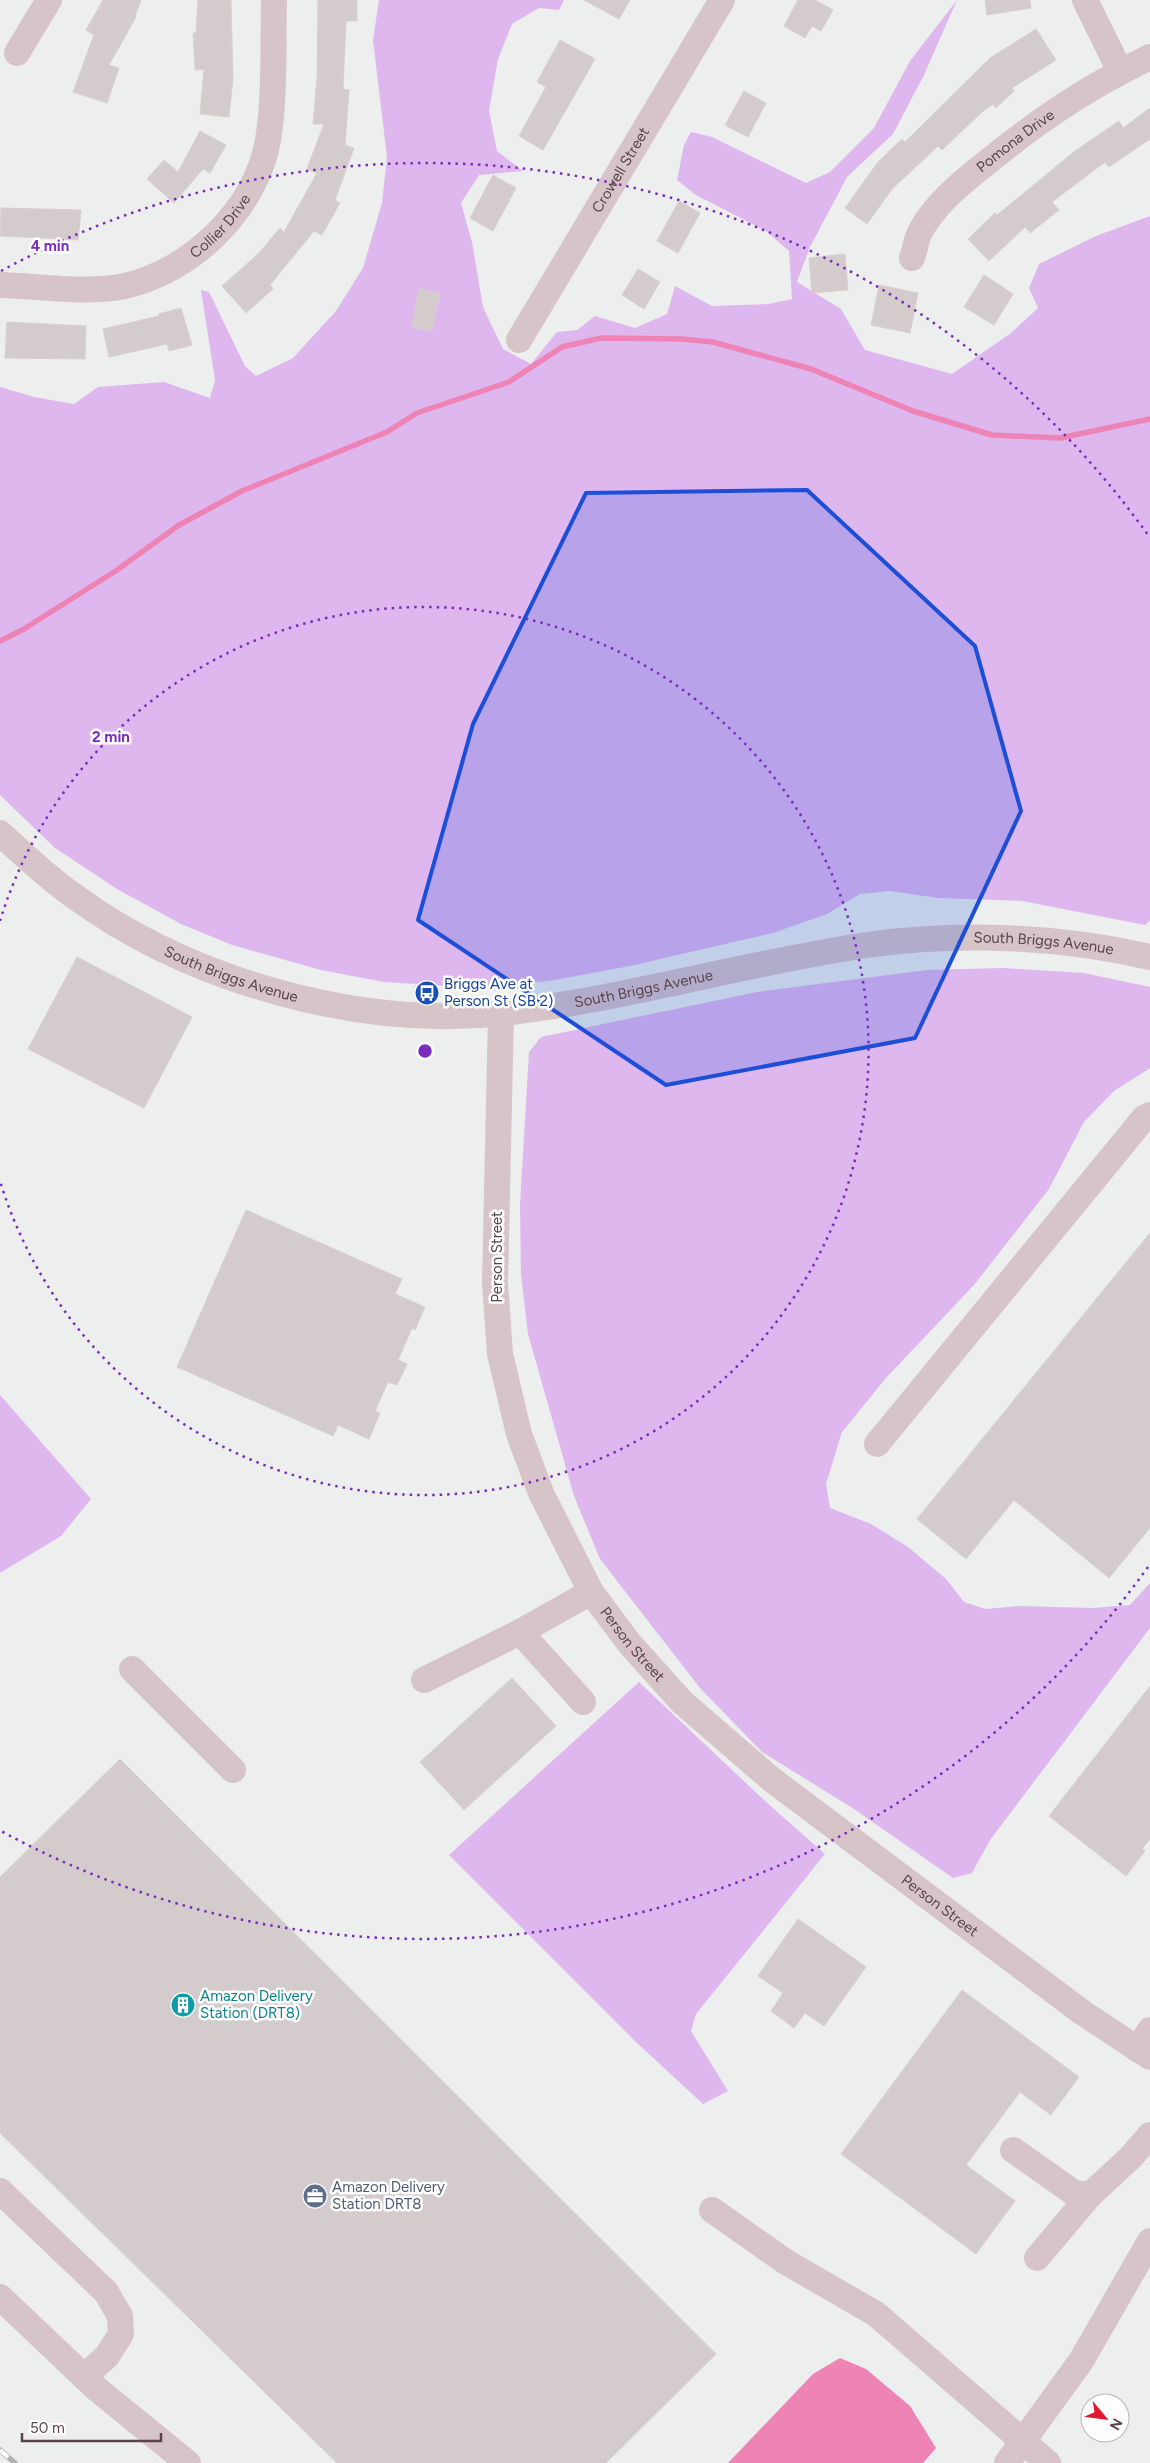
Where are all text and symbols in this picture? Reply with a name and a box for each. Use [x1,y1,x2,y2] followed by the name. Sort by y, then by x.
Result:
[973,106,1058,176] street label: Pomona Drive
[588,124,653,216] street label: Crowell Street
[186,191,254,262] street label: Collier Drive
[31,237,69,255] text: 4 min
[92,728,130,746] text: 2 min
[973,929,1115,959] street label: South Briggs Avenue
[161,942,300,1006] street label: South Briggs Avenue
[573,966,715,1011] street label: South Briggs Avenue
[444,975,553,1010] place label: Briggs Ave at Person St (SB 2)
[414,980,440,1006] bus stop icon: Briggs Ave at Person St (SB 2)
[416,1042,434,1060] centre of rings
[488,1211,506,1303] street label: Person Street
[596,1603,669,1686] street label: Person Street
[898,1871,982,1941] street label: Person Street
[200,1987,313,2022] place label: Amazon Delivery Station (DRT8)
[170,1992,196,2018] building icon: Amazon Delivery Station (DRT8)
[332,2178,445,2213] place label: Amazon Delivery Station DRT8
[302,2183,328,2209] office icon: Amazon Delivery Station DRT8
[1080,2393,1130,2443] north arrow
[22,2410,161,2442] scale bar
[1106,2415,1126,2433] text: N
[30,2419,65,2437] text: 50 m

